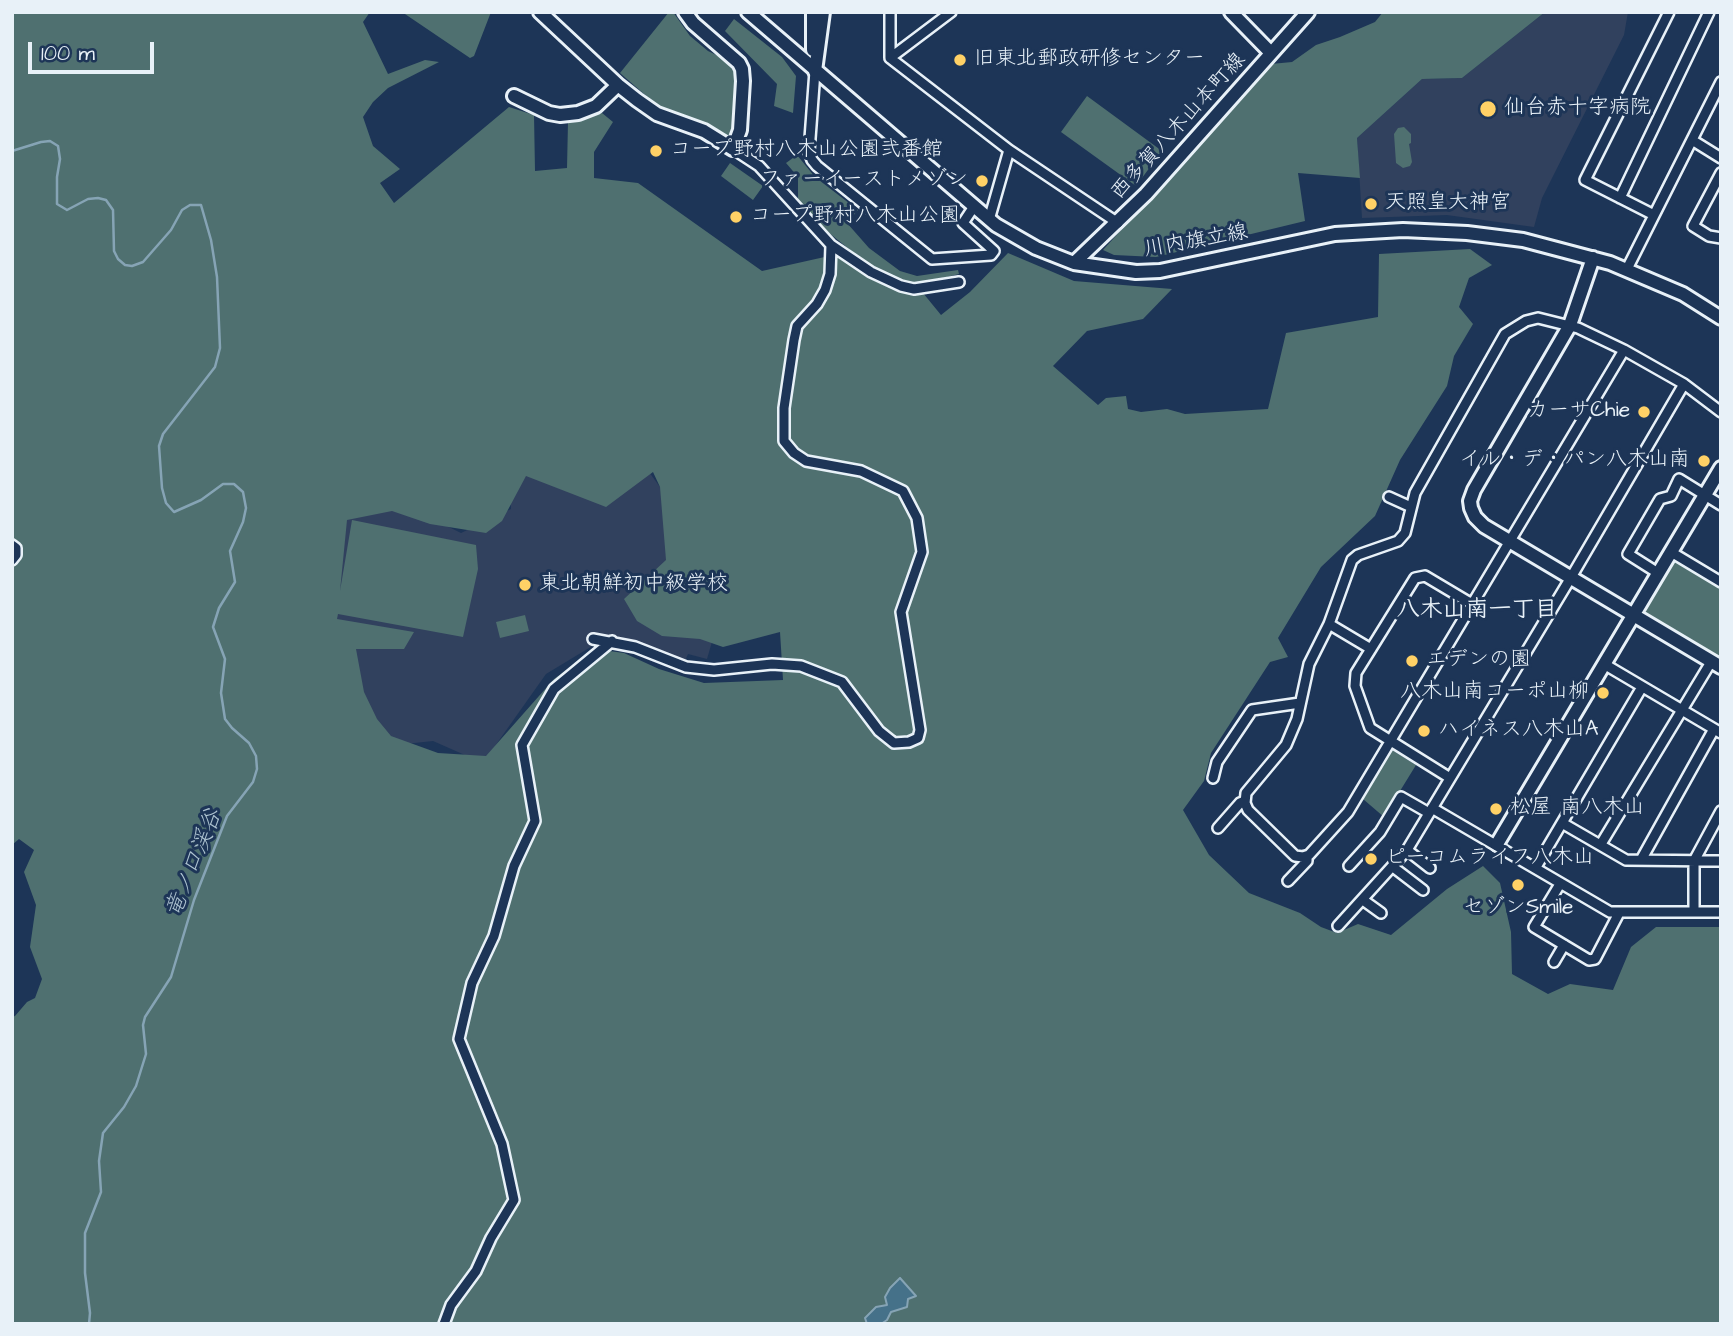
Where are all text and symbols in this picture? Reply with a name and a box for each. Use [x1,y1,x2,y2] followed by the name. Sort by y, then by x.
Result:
[32,28,158,72] scale bar
[41,39,95,68] text: 100 m
[974,47,1205,73] place label: 旧東北郵政研修センター
[1106,48,1252,206] street label: 西多賀八木山本町線
[952,52,968,68] marker: 旧東北郵政研修センター
[1504,96,1651,122] place label: 仙台赤十字病院
[1478,99,1498,119] marker: 仙台赤十字病院
[670,138,943,164] place label: コープ野村八木山公園弐番館
[648,143,664,159] marker: コープ野村八木山公園弐番館
[760,168,968,194] place label: ファーイーストメゾン
[974,173,990,189] marker: ファーイーストメゾン
[1385,191,1511,217] place label: 天照皇大神宮
[1363,196,1379,212] marker: 天照皇大神宮
[750,204,960,230] place label: コープ野村八木山公園
[728,209,744,225] marker: コープ野村八木山公園
[1142,220,1250,264] street label: 川内旗立線
[1527,399,1630,425] place label: カーサChie
[1636,404,1652,420] marker: カーサChie
[1459,448,1690,474] place label: イル・デ・パン八木山南
[1696,453,1712,469] marker: イル・デ・パン八木山南
[539,572,728,598] place label: 東北朝鮮初中級学校
[517,577,533,593] marker: 東北朝鮮初中級学校
[1397,597,1557,625] district label: 八木山南一丁目
[1426,648,1531,674] place label: エデンの園
[1404,653,1420,669] marker: エデンの園
[1400,680,1589,706] place label: 八木山南コーポ山柳
[1595,685,1611,701] marker: 八木山南コーポ山柳
[1438,718,1598,744] place label: ハイネス八木山A
[1416,723,1432,739] marker: ハイネス八木山A
[1510,796,1644,822] place label: 松屋 南八木山
[1488,801,1504,817] marker: 松屋 南八木山
[161,806,229,922] water label: 竜ノ口渓谷
[1385,846,1594,872] place label: ピーコムライフ八木山
[1363,851,1379,867] marker: ピーコムライフ八木山
[1510,877,1526,893] marker: セゾンSmile
[1463,896,1573,922] place label: セゾンSmile

